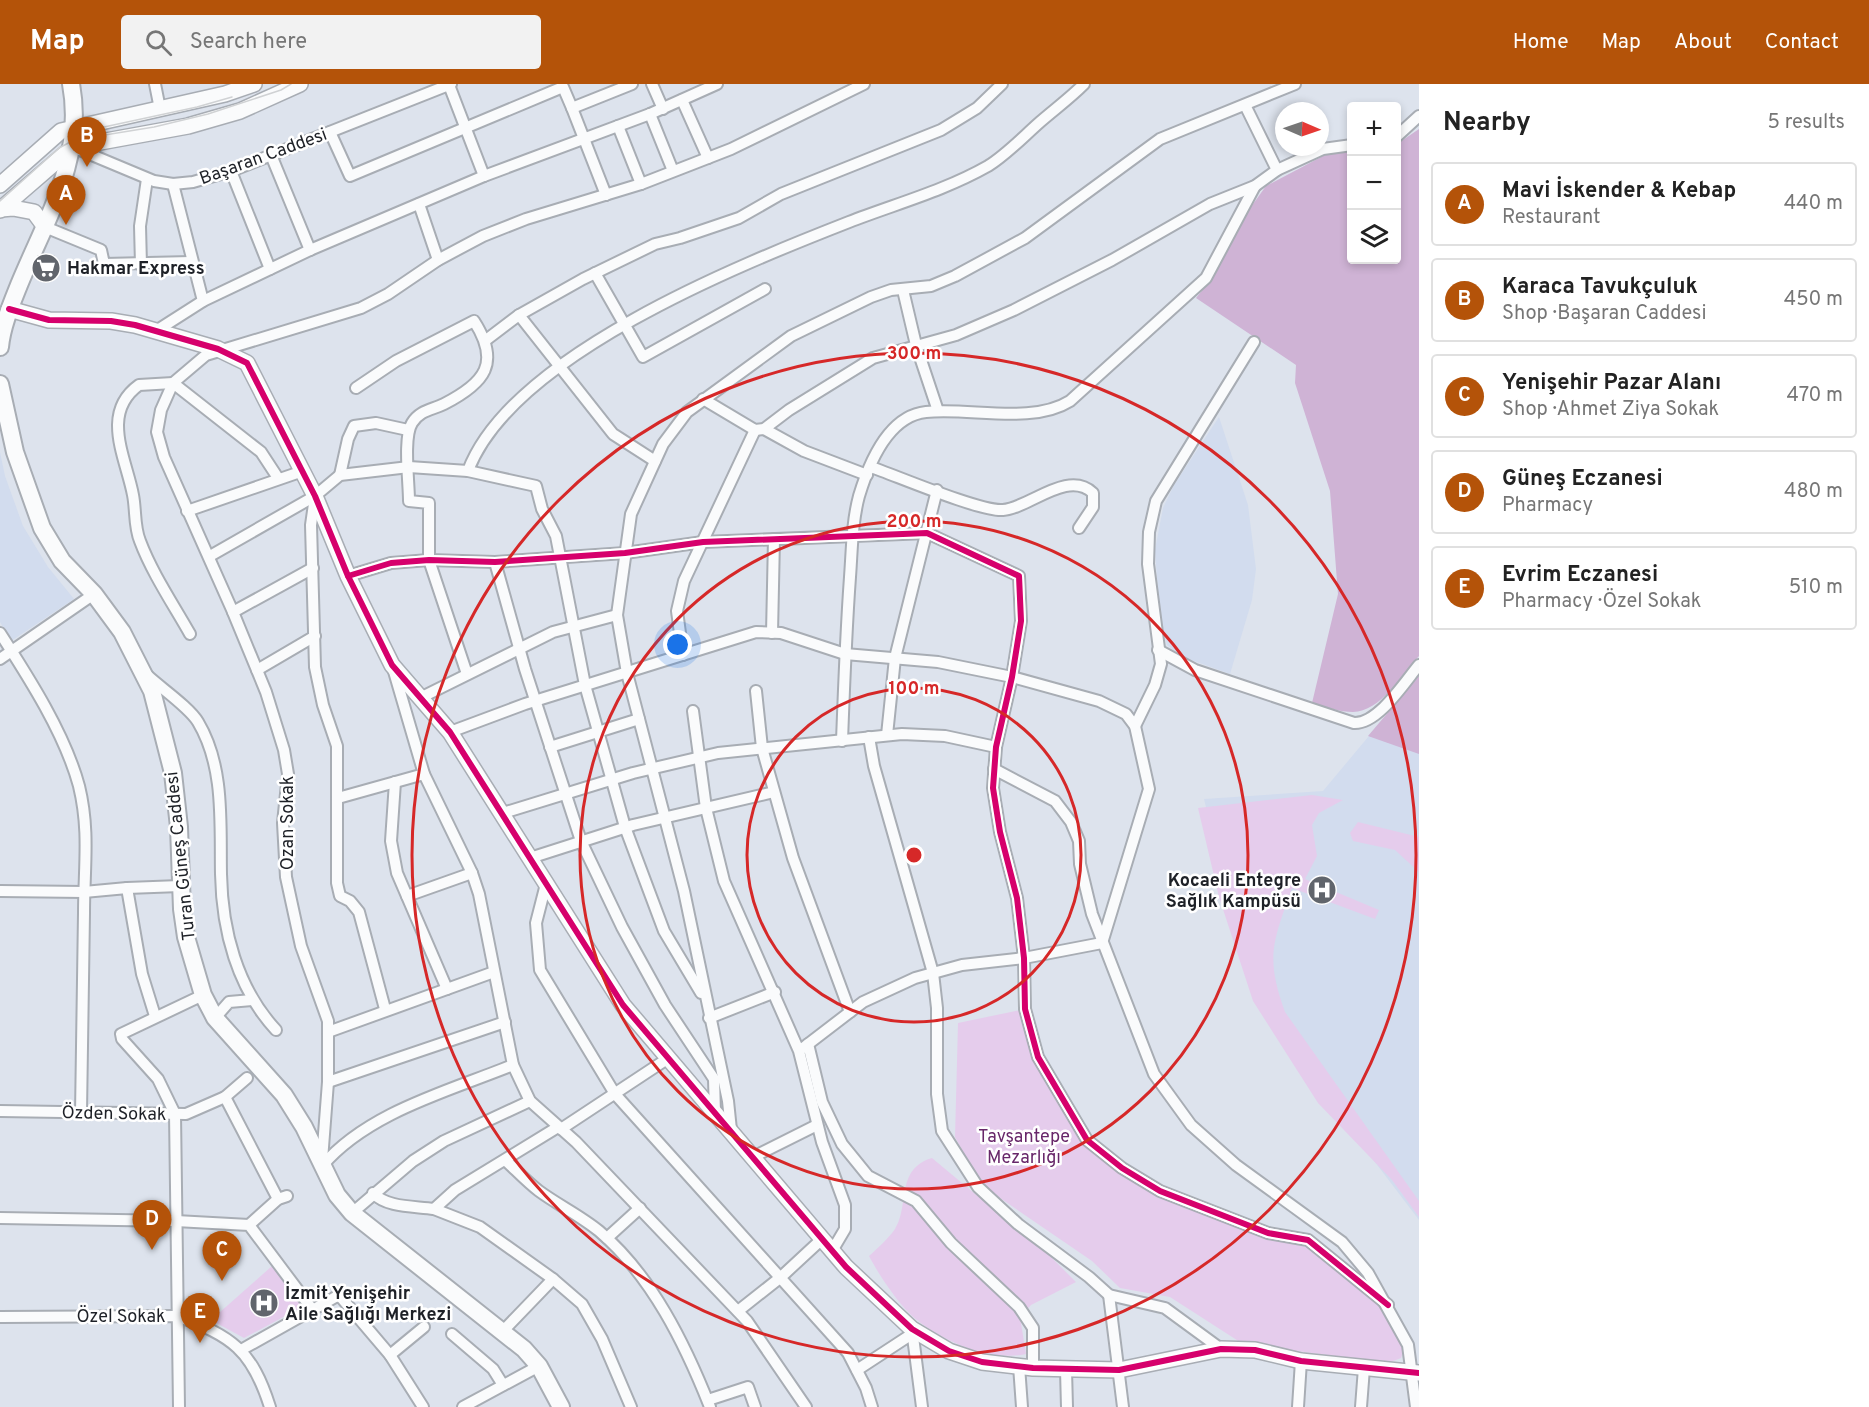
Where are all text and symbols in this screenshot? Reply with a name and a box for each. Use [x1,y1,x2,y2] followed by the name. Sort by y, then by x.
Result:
[121,15,541,69] search box
[30,24,85,60] text: Map
[142,26,175,59] icon: search
[190,29,307,56] text: Search here
[1513,29,1569,56] text: Home
[1602,29,1641,56] text: Map
[1674,29,1732,56] text: About
[1765,29,1839,56] text: Contact
[1275,102,1329,156] north arrow
[1347,102,1401,264] map controls
[1347,102,1401,156] button: +
[1443,107,1531,140] text: Nearby
[1768,110,1845,136] text: 5 results
[68,118,106,167] pin: B
[197,124,331,191] street label: Başaran Caddesi
[1347,156,1401,210] button: −
[46,176,86,225] pin: A
[1502,178,1736,205] text: Mavi İskender & Kebap
[1457,191,1472,217] text: A
[1784,191,1843,217] text: 440 m
[1502,205,1601,231] text: Restaurant
[1347,210,1401,264] button: layers
[30,252,62,284] supermarket icon: Hakmar Express
[67,258,205,281] place label: Hakmar Express
[1502,274,1698,301] text: Karaca Tavukçuluk
[1458,287,1471,313] text: B
[1784,287,1843,313] text: 450 m
[1502,301,1706,327] text: Shop · Başaran Caddesi
[887,343,941,366] text: 300 m
[1502,370,1721,397] text: Yenişehir Pazar Alanı
[1458,383,1471,409] text: C
[1786,383,1843,409] text: 470 m
[1502,397,1719,423] text: Shop · Ahmet Ziya Sokak
[1502,466,1663,493] text: Güneş Eczanesi
[1457,479,1472,505] text: D
[1784,479,1843,505] text: 480 m
[1502,493,1593,519] text: Pharmacy
[886,511,942,534] text: 200 m
[1502,562,1658,589] text: Evrim Eczanesi
[1458,575,1471,601] text: E
[1789,575,1843,601] text: 510 m
[1502,589,1701,615] text: Pharmacy · Özel Sokak
[663,630,692,659] your location
[888,678,940,701] text: 100 m
[161,770,202,942] street label: Turan Güneş Caddesi
[277,776,300,870] street label: Ozan Sokak
[904,845,924,865] centre of rings
[1166,870,1301,914] place label: Kocaeli Entegre Sağlık Kampüsü
[1306,874,1338,906] hospital icon: Kocaeli Entegre Sağlık Kampüsü
[61,1100,167,1127] street label: Özden Sokak
[978,1126,1070,1170] park label: Tavşantepe Mezarlığı
[132,1200,172,1250] pin: D
[202,1232,242,1281] pin: C
[285,1281,451,1327] place label: İzmit Yenişehir Aile Sağlığı Merkezi
[248,1287,280,1319] hospital icon: İzmit Yenişehir Aile Sağlığı Merkezi
[180,1294,220,1343] pin: E
[77,1304,166,1329] street label: Özel Sokak

